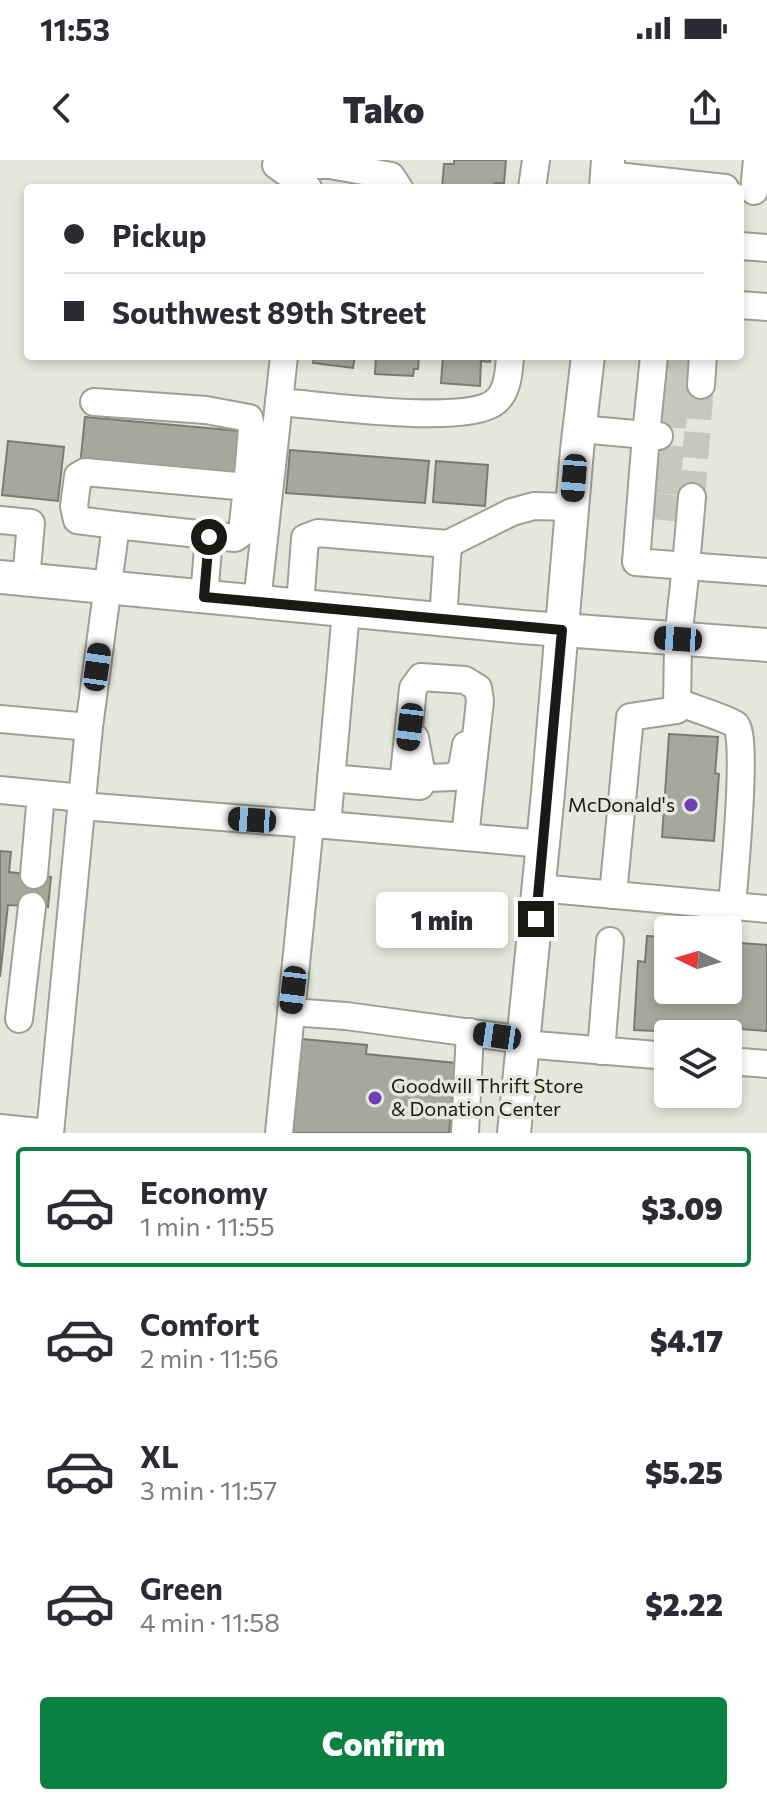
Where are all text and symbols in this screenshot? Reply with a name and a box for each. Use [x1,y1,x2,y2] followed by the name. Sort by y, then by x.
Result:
[40,10,110,47] text: 11:53
[40,86,84,130] icon: back
[343,86,424,130] text: Tako
[683,86,727,130] icon: share
[112,216,206,253] text: Pickup
[112,293,426,330] text: Southwest 89th Street
[560,453,588,503] car
[191,519,227,555] route start
[653,625,703,653] car
[82,642,112,692] car
[395,702,425,752] car
[568,792,675,816] place label: McDonald's
[682,796,700,814] marker: McDonald's
[227,806,277,834] car
[376,891,508,947] callout: 1 min
[518,901,554,937] route end
[411,904,473,935] text: 1 min
[654,916,742,1004] north arrow
[654,916,742,1108] map controls
[278,965,308,1015] car
[654,1020,742,1108] button: layers
[472,1021,522,1051] car
[391,1073,583,1120] place label: Goodwill Thrift Store & Donation Center
[366,1089,384,1107] marker: Goodwill Thrift Store & Donation Center
[44,1171,116,1243] icon: car
[140,1173,268,1210] text: Economy
[641,1189,723,1226] text: $3.09
[140,1210,275,1241] text: 1 min · 11:55
[44,1303,116,1375] icon: car
[140,1305,259,1342] text: Comfort
[650,1321,723,1358] text: $4.17
[140,1342,279,1373] text: 2 min · 11:56
[44,1435,116,1507] icon: car
[140,1437,179,1474] text: XL
[645,1453,723,1490] text: $5.25
[140,1474,277,1505] text: 3 min · 11:57
[44,1567,116,1639] icon: car
[140,1569,223,1606] text: Green
[645,1585,723,1622] text: $2.22
[140,1606,280,1637] text: 4 min · 11:58
[40,1697,727,1789] button: Confirm

